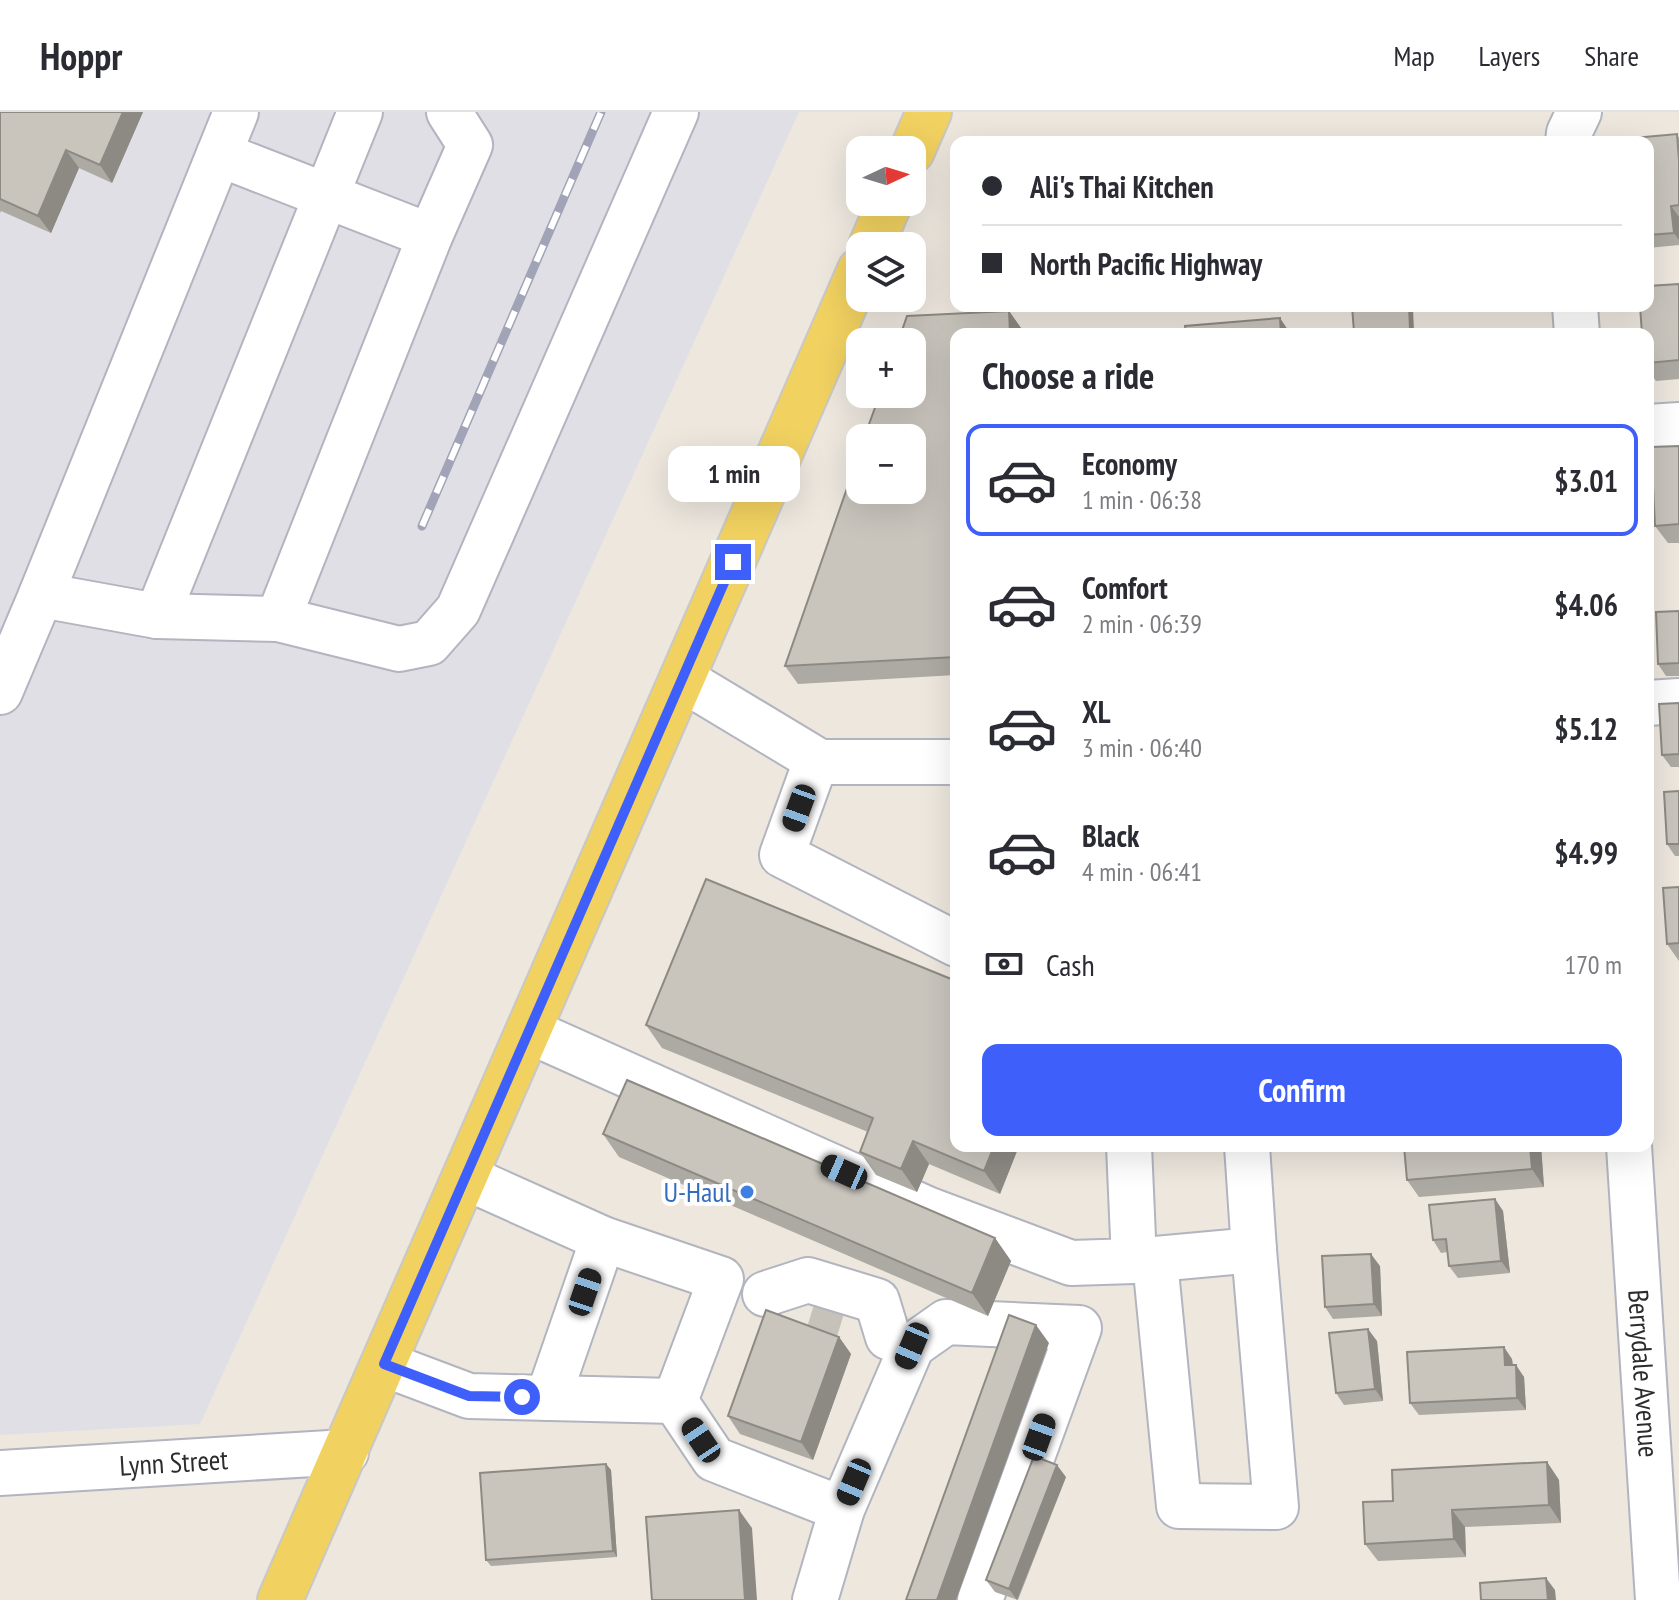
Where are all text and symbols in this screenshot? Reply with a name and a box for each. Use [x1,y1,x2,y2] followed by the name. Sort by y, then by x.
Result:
[40,31,122,80] text: Hoppr
[1393,37,1435,74] text: Map
[1479,37,1540,74] text: Layers
[1584,37,1639,74] text: Share
[846,136,926,216] north arrow
[846,136,926,504] map controls
[1030,167,1214,206] text: Ali's Thai Kitchen
[846,232,926,312] button: layers
[1030,244,1262,283] text: North Pacific Highway
[846,328,926,408] button: +
[982,352,1154,399] text: Choose a ride
[846,424,926,504] button: −
[986,444,1058,516] icon: car
[1082,444,1177,483] text: Economy
[667,446,799,502] callout: 1 min
[708,457,760,490] text: 1 min
[1554,461,1618,500] text: $3.01
[1082,483,1202,516] text: 1 min · 06:38
[715,544,751,580] route end
[986,568,1058,640] icon: car
[1082,568,1168,607] text: Comfort
[1554,585,1618,624] text: $4.06
[1082,607,1202,640] text: 2 min · 06:39
[986,692,1058,764] icon: car
[1082,692,1111,731] text: XL
[1554,709,1618,748] text: $5.12
[1082,731,1202,764] text: 3 min · 06:40
[780,781,818,835] car
[986,816,1058,888] icon: car
[1082,816,1139,855] text: Black
[1554,833,1618,872] text: $4.99
[1082,855,1202,888] text: 4 min · 06:41
[982,942,1026,986] icon: cash
[1046,945,1095,984] text: Cash
[1564,948,1622,981] text: 170 m
[982,1044,1622,1136] button: Confirm
[817,1151,871,1193] car
[663,1173,731,1210] place label: U-Haul
[738,1183,756,1201] marker: U-Haul
[566,1265,604,1319] car
[1620,1288,1668,1459] street label: Berrydale Avenue
[892,1319,932,1373] car
[504,1379,540,1415] route start
[1020,1410,1058,1464] car
[678,1413,724,1467] car
[118,1440,229,1484] street label: Lynn Street
[834,1455,874,1509] car

